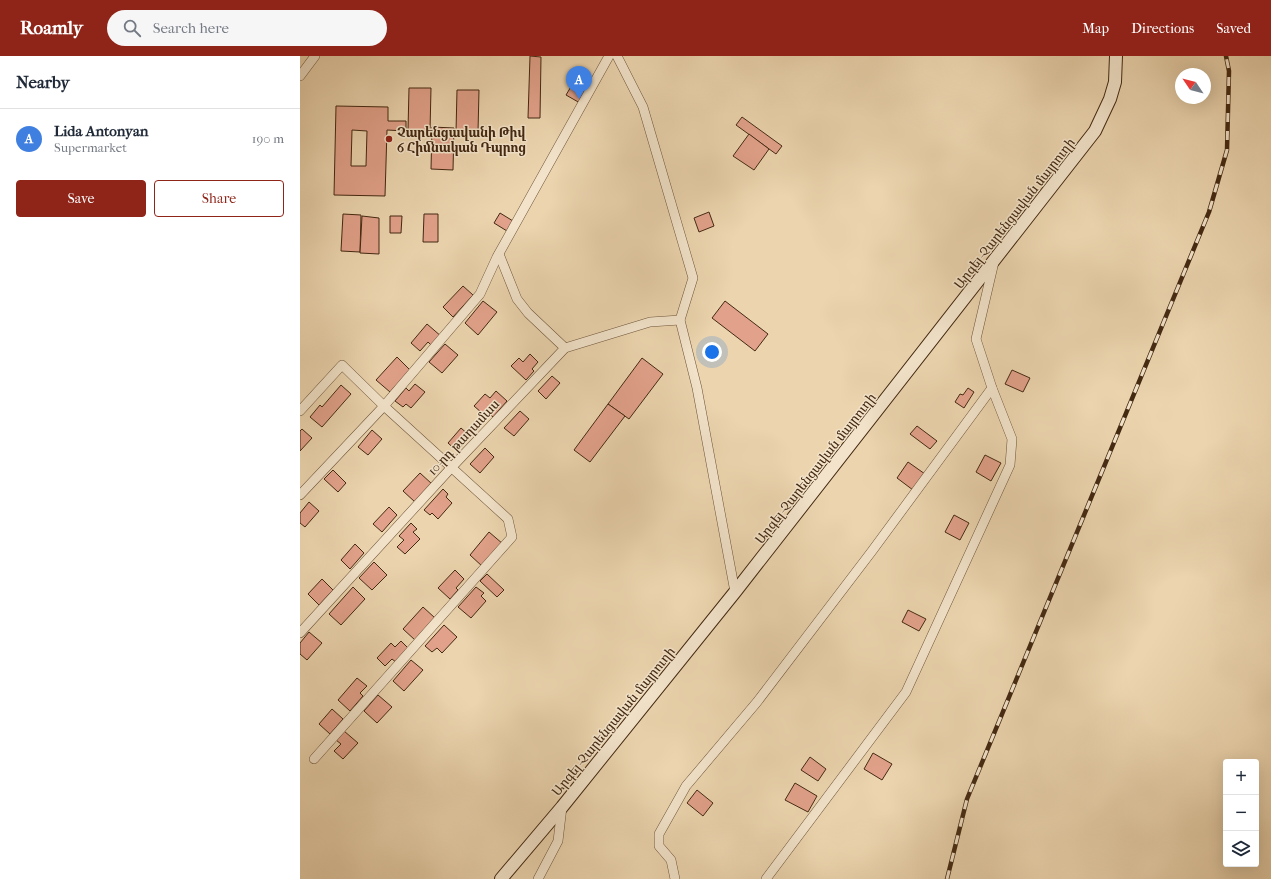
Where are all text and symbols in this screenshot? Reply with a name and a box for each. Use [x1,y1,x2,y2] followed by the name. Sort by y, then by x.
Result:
[107,10,387,46] search box
[20,17,83,39] text: Roamly
[121,17,143,39] icon: search
[153,19,229,37] text: Search here
[1082,20,1109,37] text: Map
[1131,20,1194,37] text: Directions
[1216,20,1251,37] text: Saved
[566,66,592,99] pin: A
[1175,68,1211,104] north arrow
[16,72,70,92] text: Nearby
[54,122,149,140] text: Lida Antonyan
[397,125,526,156] place label: Չարենցավանի Թիվ 6 Հիմնական Դպրոց
[25,131,33,146] text: A
[252,131,284,146] text: 190 m
[384,134,394,144] marker: Չարենցավանի Թիվ 6 Հիմնական Դպրոց
[951,135,1079,292] street label: Արգել-Չարենցավան մայրուղի
[54,140,127,155] text: Supermarket
[16,180,146,217] button: Save
[154,180,284,217] button: Share
[702,342,722,362] your location
[752,390,880,547] street label: Արգել-Չարենցավան մայրուղի
[424,396,503,479] street label: 10-րդ թաղամաս
[549,644,679,799] street label: Արգել-Չարենցավան մայրուղի
[1223,759,1259,867] map controls
[1223,759,1259,795] button: +
[1223,795,1259,831] button: −
[1223,831,1259,867] button: layers

